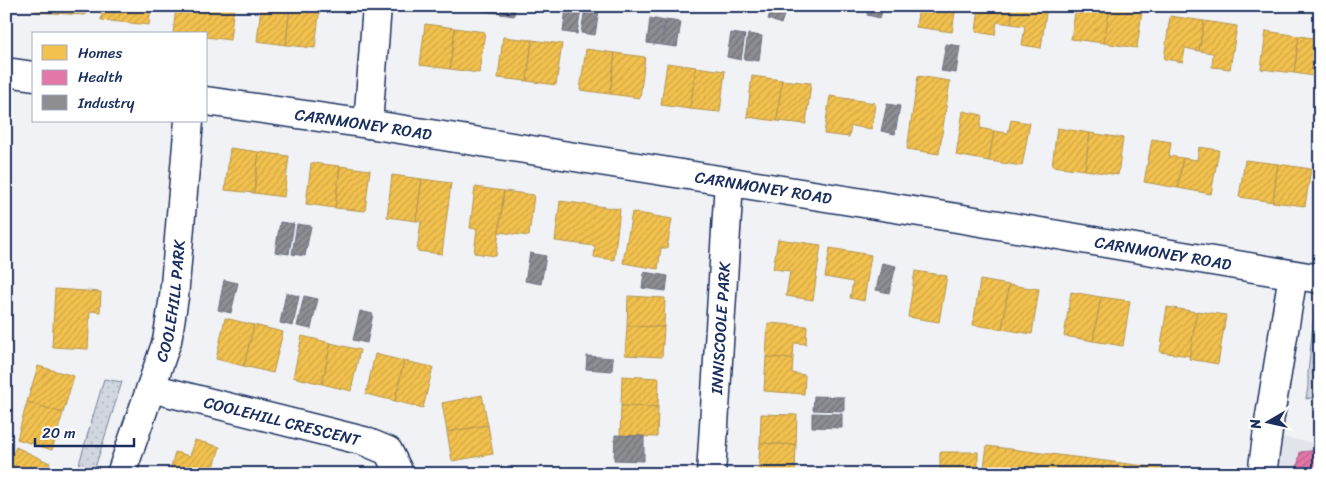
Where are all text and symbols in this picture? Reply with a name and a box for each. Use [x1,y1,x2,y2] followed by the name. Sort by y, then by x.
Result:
[32,32,208,122] legend
[78,40,122,66] text: Homes
[78,64,123,90] text: Health
[77,90,135,116] text: Industry
[293,99,434,149] street label: CARNMONEY ROAD
[693,162,834,212] street label: CARNMONEY ROAD
[1092,227,1234,278] street label: CARNMONEY ROAD
[146,238,193,366] street label: COOLEHILL PARK
[701,260,739,396] street label: INNISCOOLE PARK
[201,387,365,454] street label: COOLEHILL CRESCENT
[1244,398,1294,448] north arrow
[35,415,134,447] scale bar
[1243,417,1269,432] text: N
[42,420,76,446] text: 20 m

